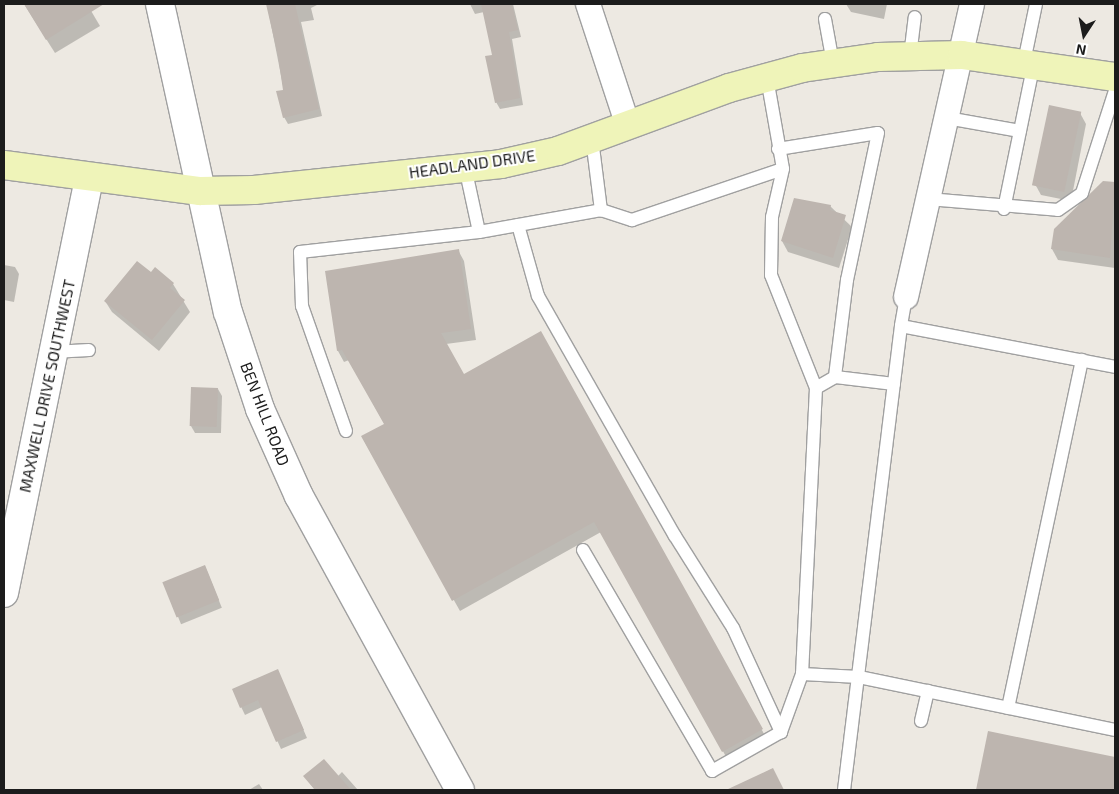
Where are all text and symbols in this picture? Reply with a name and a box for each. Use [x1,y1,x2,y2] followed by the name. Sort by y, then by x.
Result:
[1059,10,1109,60] north arrow
[1074,41,1088,60] text: N
[408,146,536,182] street label: HEADLAND DRIVE
[15,278,79,494] street label: MAXWELL DRIVE SOUTHWEST
[236,359,294,469] street label: BEN HILL ROAD

